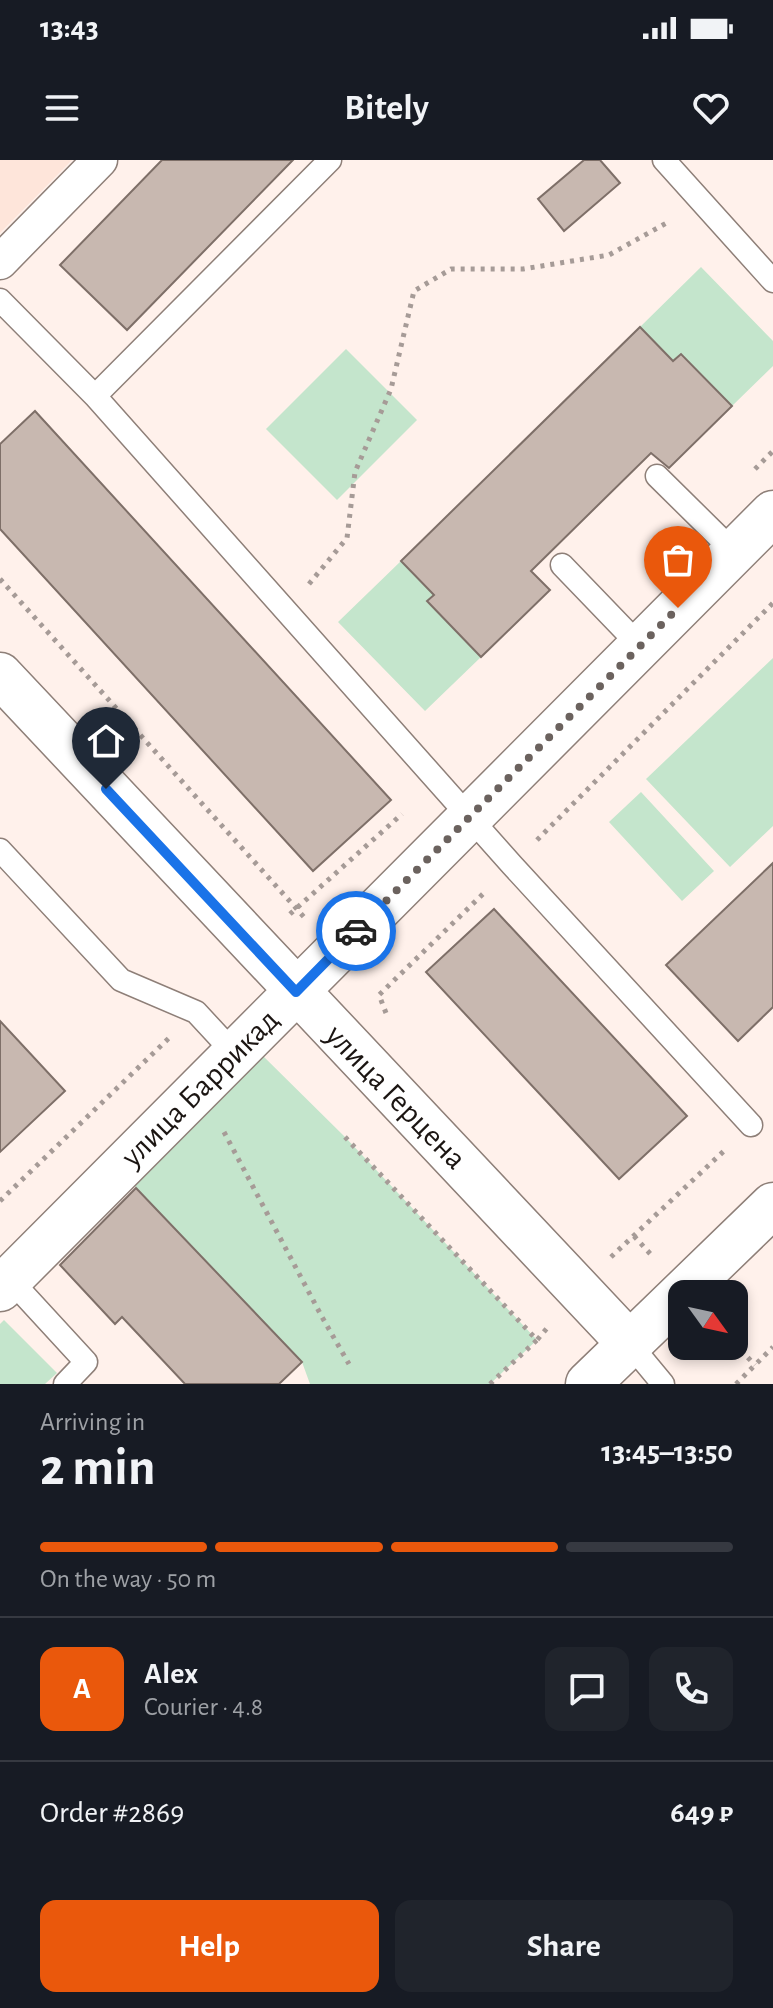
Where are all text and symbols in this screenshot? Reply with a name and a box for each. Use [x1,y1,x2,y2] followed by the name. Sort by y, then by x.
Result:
[40,13,99,43] text: 13:43
[40,86,84,130] icon: menu
[689,86,733,130] icon: heart
[344,90,429,126] text: Bitely
[644,526,712,608] pin
[656,538,700,582] icon: bag
[72,707,140,789] pin
[84,719,128,763] icon: home
[316,891,396,971] courier
[334,909,378,953] icon: car
[114,1003,285,1174] street label: улица Баррикад
[319,1018,472,1175] street label: улица Герцена
[668,1280,748,1360] north arrow
[668,1280,748,1360] map controls
[40,1409,145,1435] text: Arriving in
[601,1437,733,1467] text: 13:45–13:50
[40,1442,155,1494] text: 2 min
[40,1566,216,1592] text: On the way · 50 m
[545,1647,629,1731] button: chat
[649,1647,733,1731] button: phone
[144,1659,198,1689] text: Alex
[73,1674,91,1704] text: A
[144,1694,263,1720] text: Courier · 4.8
[40,1798,184,1828] text: Order #2869
[670,1798,733,1828] text: 649 ₽
[40,1900,379,1992] button: Help
[395,1900,733,1992] button: Share

